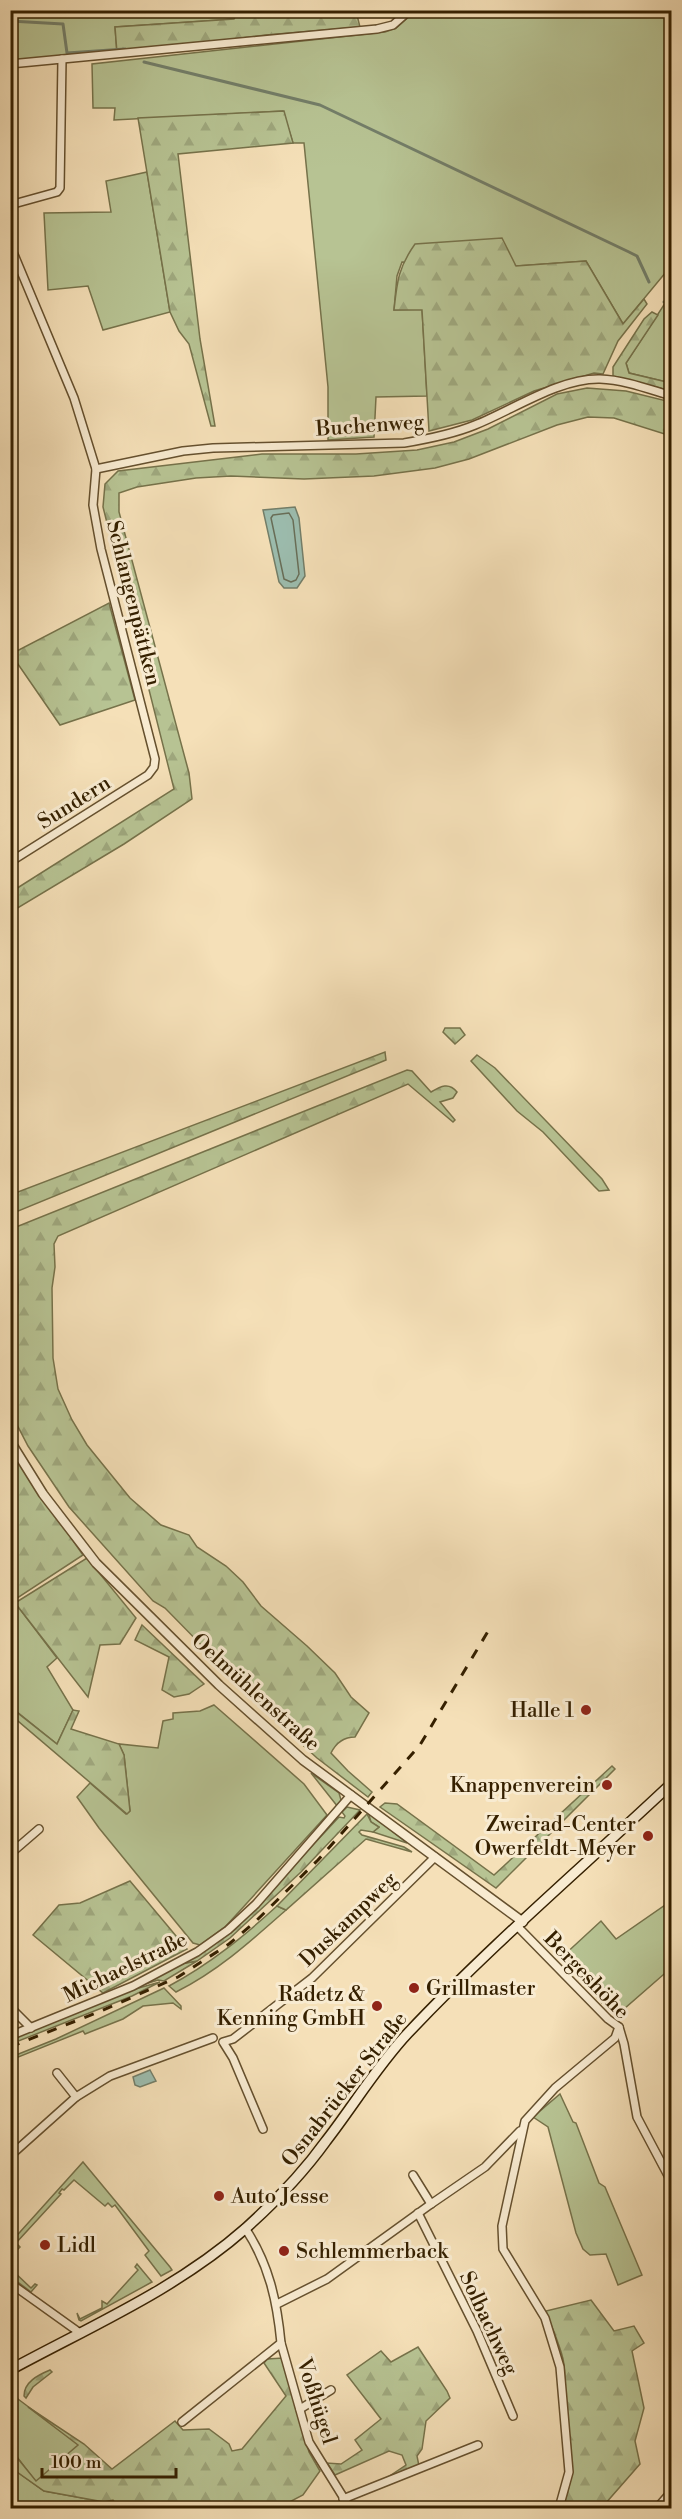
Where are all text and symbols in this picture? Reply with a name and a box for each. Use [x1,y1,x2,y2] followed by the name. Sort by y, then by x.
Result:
[314,409,425,443] street label: Buchenweg
[100,518,166,689] street label: Schlangenpättken
[33,770,116,835] street label: Sundern
[186,1628,325,1757] street label: Oelmühlenstraße
[510,1698,574,1724] place label: Halle 1
[579,1703,593,1717] marker: Halle 1
[450,1773,595,1799] place label: Knappenverein
[600,1778,614,1792] marker: Knappenverein
[475,1812,636,1862] place label: Zweirad-Center Owerfeldt-Meyer
[641,1829,655,1843] marker: Zweirad-Center Owerfeldt-Meyer
[294,1867,403,1973] street label: Duskampweg
[537,1926,635,2025] street label: Bergeshöhe
[59,1927,192,2009] street label: Michaelstraße
[426,1976,536,2002] place label: Grillmaster
[407,1981,421,1995] marker: Grillmaster
[217,1982,365,2032] place label: Radetz & Kenning GmbH
[370,1999,384,2013] marker: Radetz & Kenning GmbH
[276,2007,413,2172] street label: Osnabrücker Straße
[230,2184,329,2210] place label: Auto Jesse
[212,2189,226,2203] marker: Auto Jesse
[57,2233,96,2259] place label: Lidl
[38,2238,52,2252] marker: Lidl
[296,2239,449,2265] place label: Schlemmerback
[277,2244,291,2258] marker: Schlemmerback
[453,2267,523,2379] street label: Solbachweg
[290,2354,342,2447] street label: Voßhügel
[42,2441,176,2479] scale bar
[51,2451,102,2474] text: 100 m

